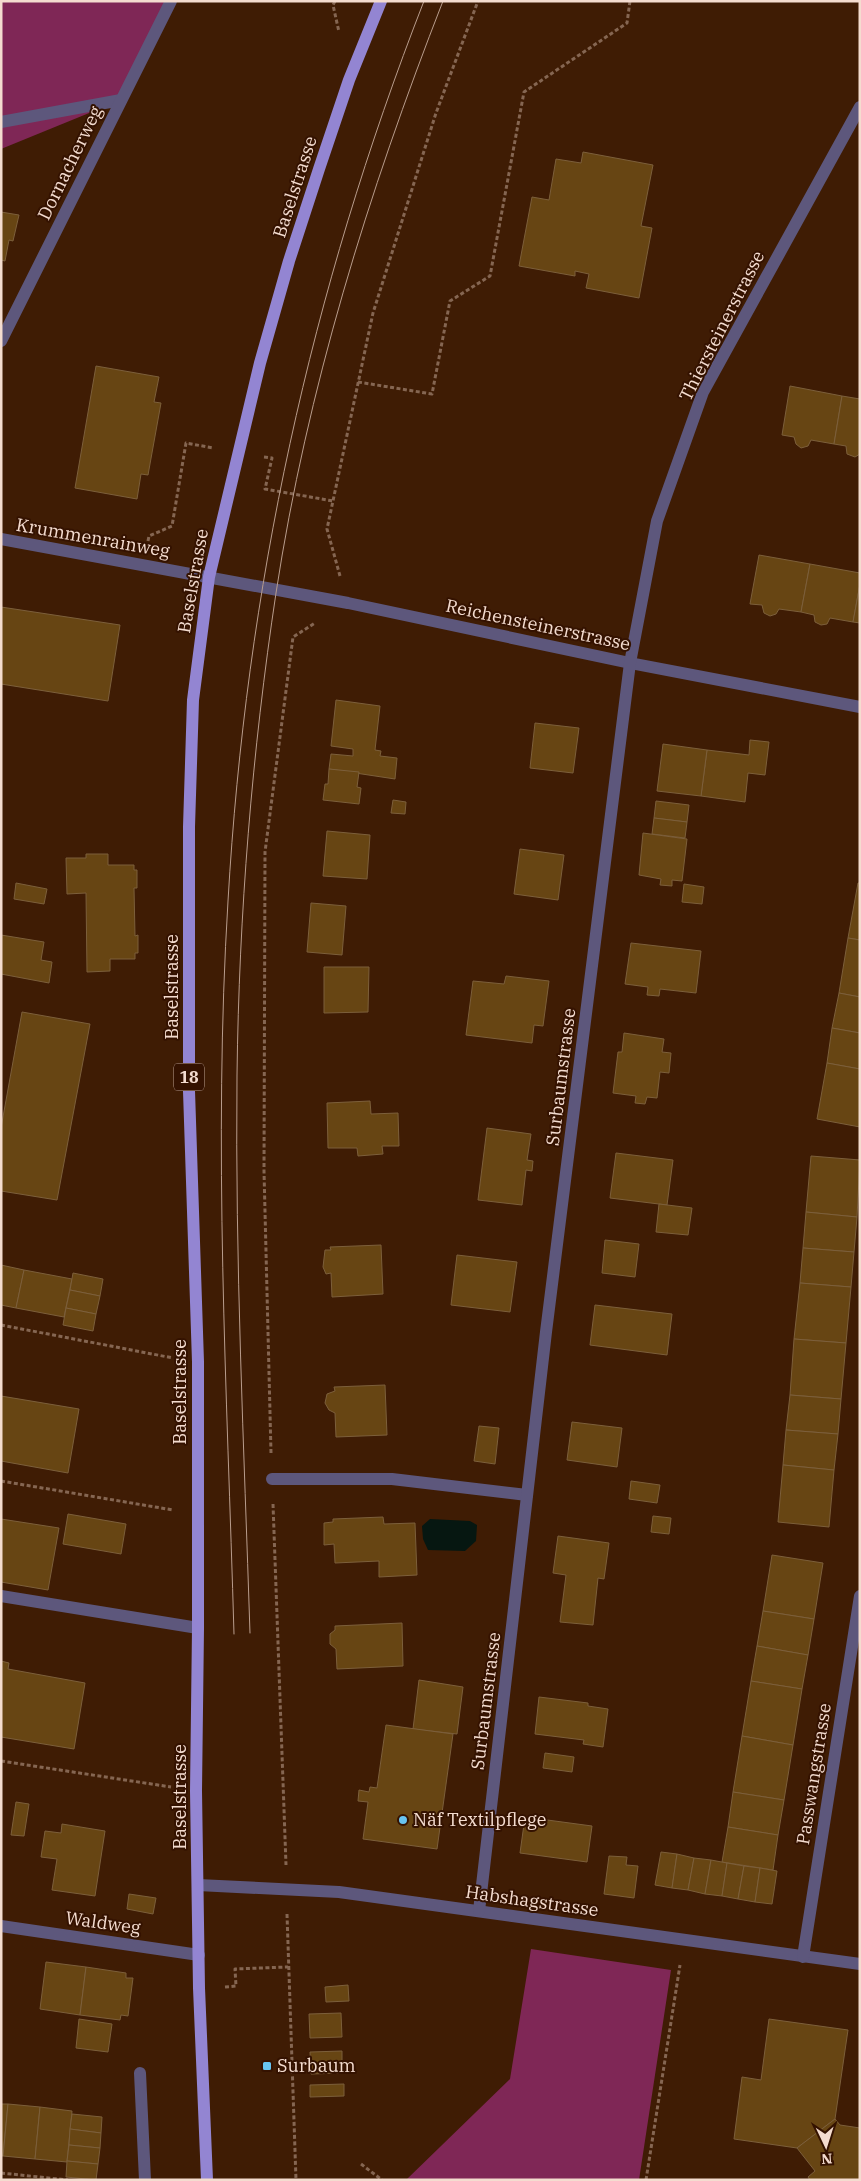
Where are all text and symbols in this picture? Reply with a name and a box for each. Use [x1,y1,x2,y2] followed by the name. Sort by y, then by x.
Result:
[32,102,107,224] street label: Dornacherweg
[267,133,322,241] street label: Baselstrasse
[674,247,769,405] street label: Thiersteinerstrasse
[14,513,172,562] street label: Krummenrainweg
[172,527,213,635] street label: Baselstrasse
[444,594,633,655] street label: Reichensteinerstrasse
[160,934,183,1040] street label: Baselstrasse
[541,1007,580,1147] street label: Surbaumstrasse
[174,1064,204,1090] road number: 18
[168,1339,191,1445] street label: Baselstrasse
[466,1631,505,1771] street label: Surbaumstrasse
[791,1701,836,1846] street label: Passwangstrasse
[168,1744,191,1850] street label: Baselstrasse
[413,1808,546,1831] place label: Näf Textilpflege
[397,1814,409,1826] marker: Näf Textilpflege
[464,1880,600,1921] street label: Habshagstrasse
[64,1906,142,1939] street label: Waldweg
[277,2054,356,2077] place label: Surbaum
[261,2060,273,2072] marker: Surbaum
[801,2121,851,2171] north arrow
[821,2150,833,2168] text: N

